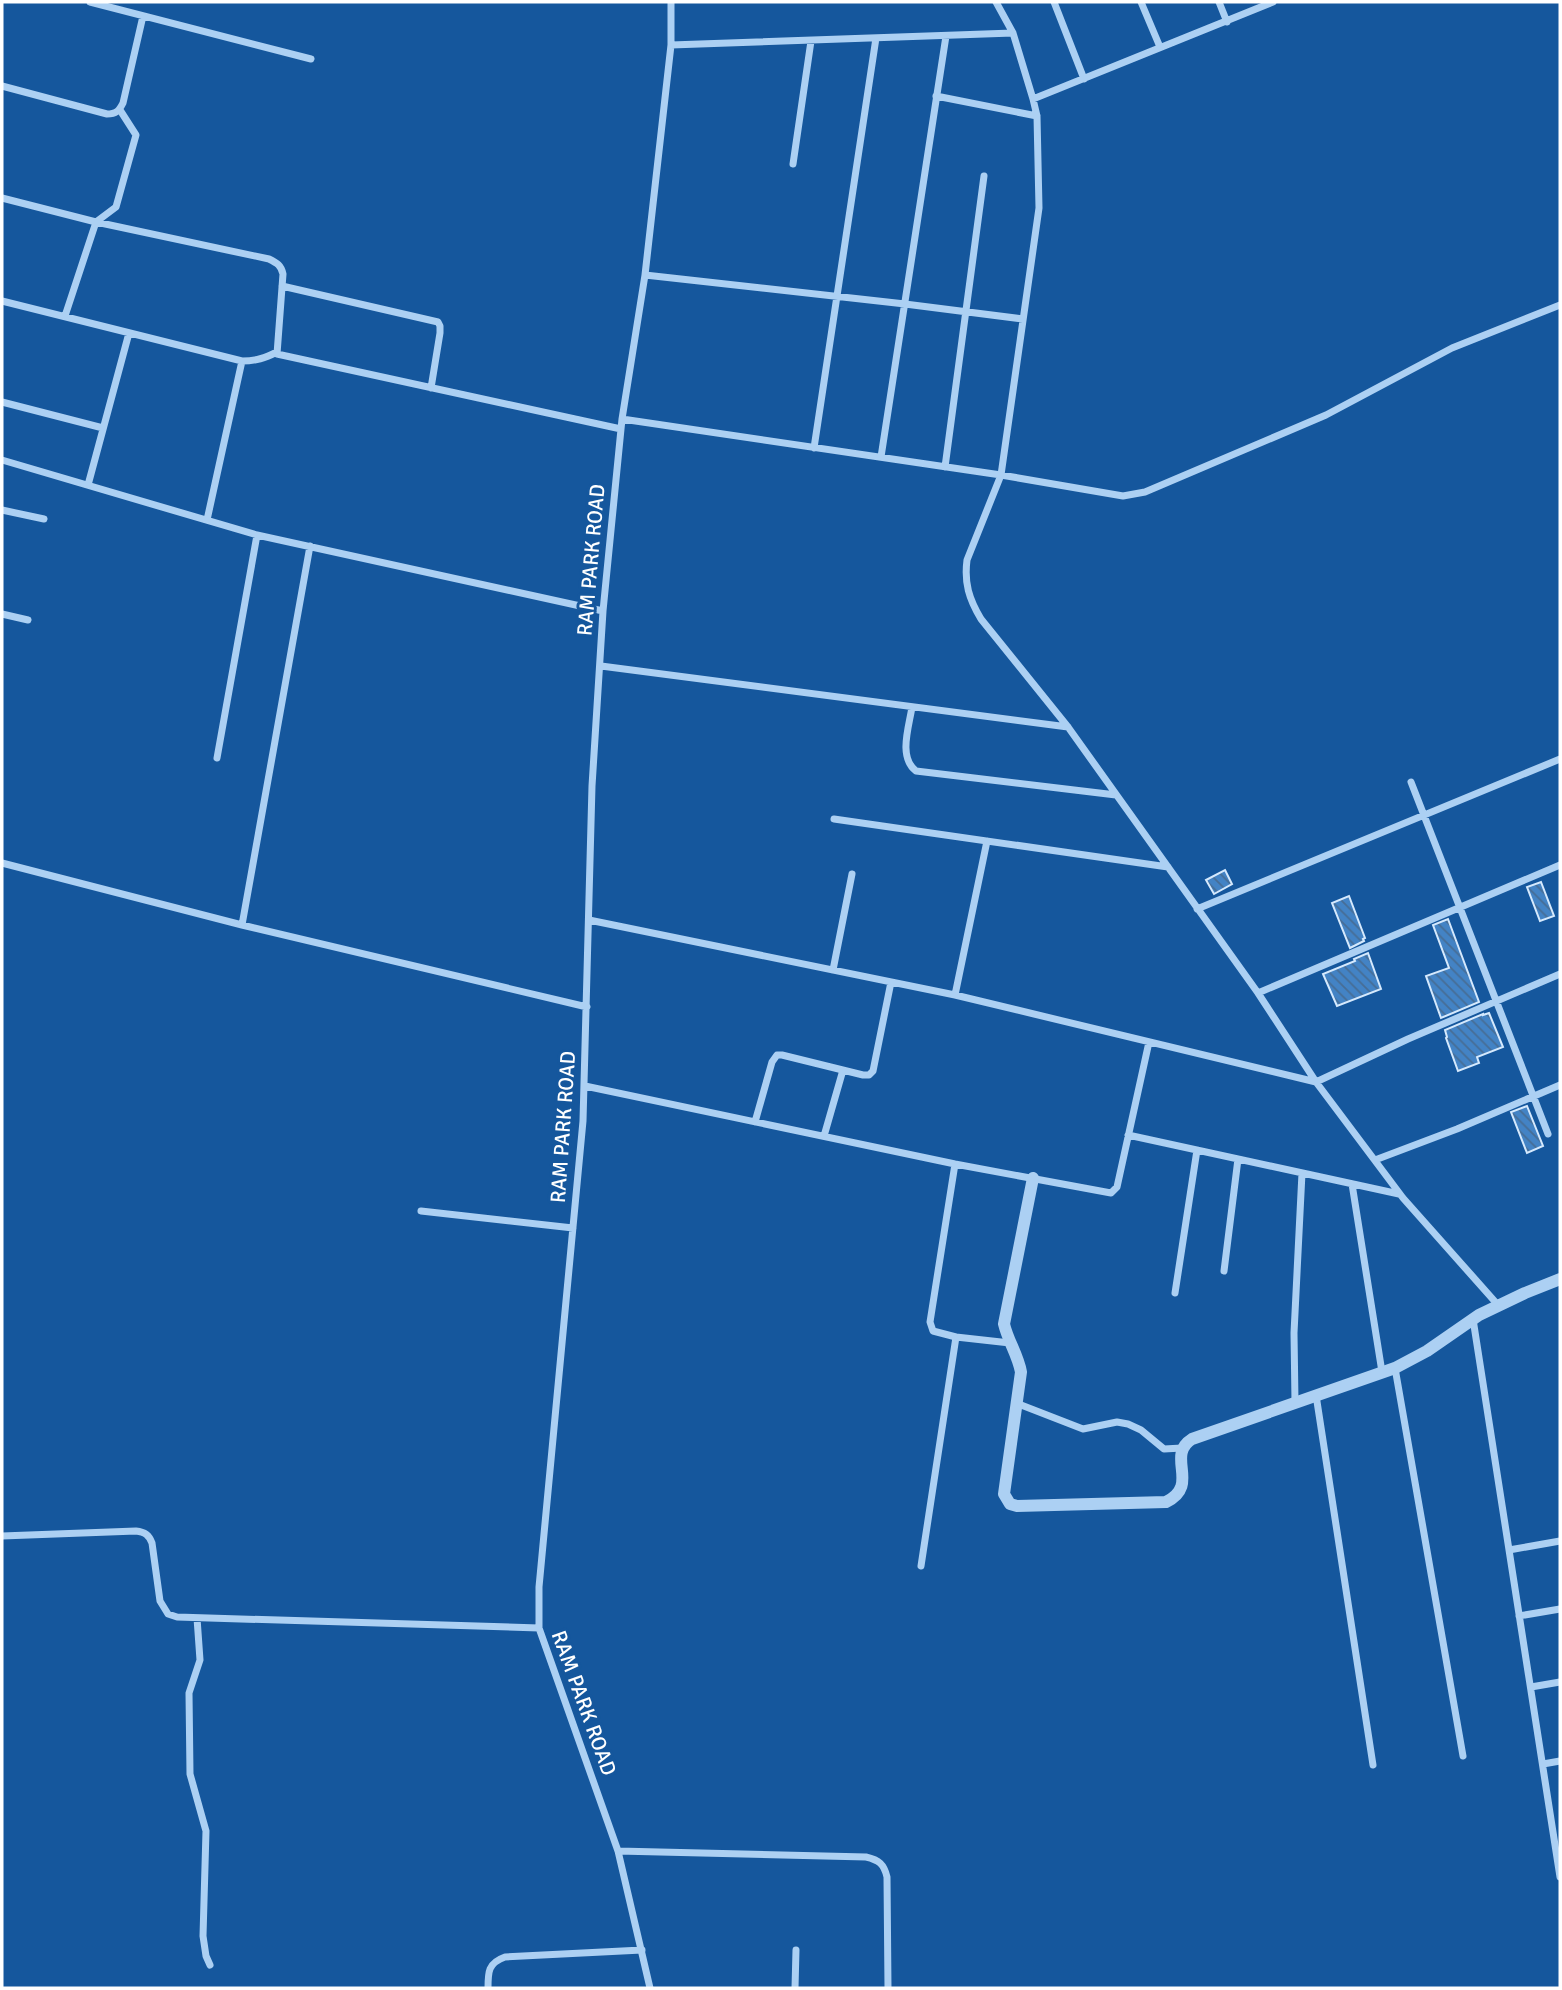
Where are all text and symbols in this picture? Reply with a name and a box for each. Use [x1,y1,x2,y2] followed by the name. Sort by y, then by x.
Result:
[571,483,611,637] street label: RAM PARK ROAD
[545,1050,581,1204] street label: RAM PARK ROAD
[546,1627,622,1779] street label: RAM PARK ROAD

